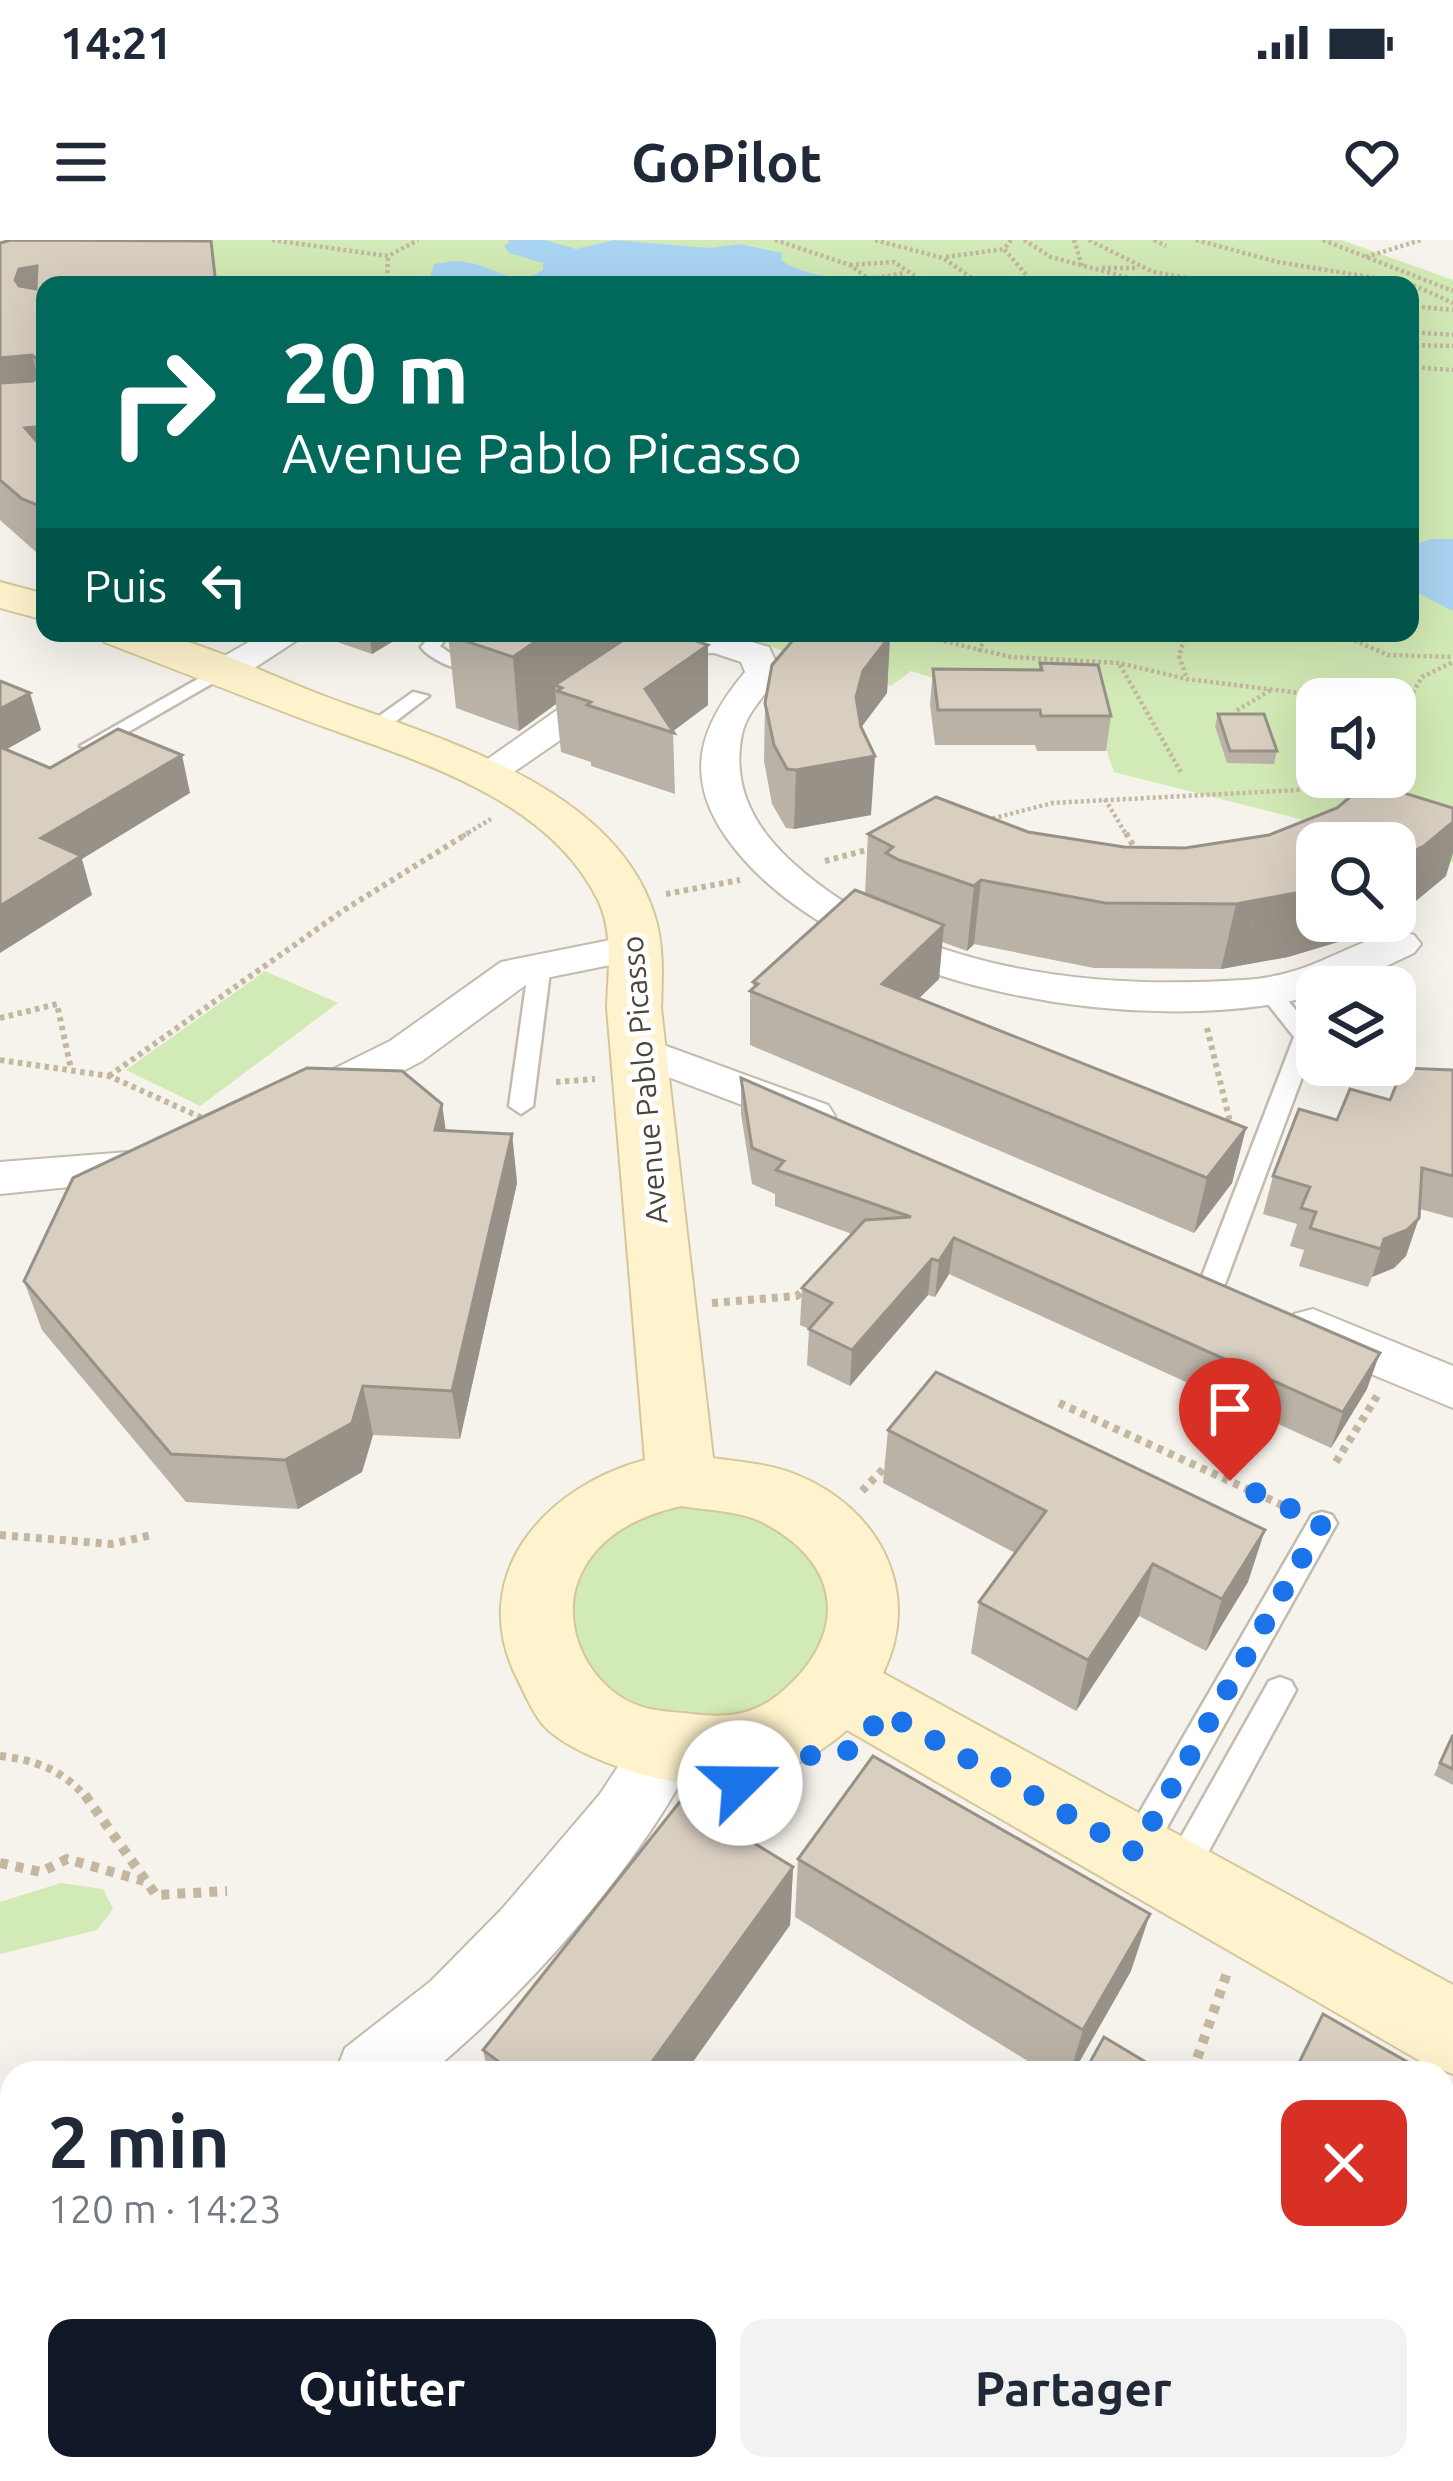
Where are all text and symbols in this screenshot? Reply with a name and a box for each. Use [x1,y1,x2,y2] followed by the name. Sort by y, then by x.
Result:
[60,17,173,68] text: 14:21
[48,129,114,195] icon: menu
[1339,129,1405,195] icon: heart
[631,132,822,192] text: GoPilot
[84,324,240,480] icon: right
[282,325,469,419] text: 20 m
[282,423,802,483] text: Avenue Pablo Picasso
[191,552,257,618] icon: left
[84,560,167,611] text: Puis
[1296,678,1416,1086] map controls
[1296,678,1416,798] button: sound
[1296,822,1416,942] button: search
[614,935,674,1225] street label: Avenue Pablo Picasso
[1296,966,1416,1086] button: layers
[1179,1358,1281,1481] pin
[1197,1376,1263,1442] icon: arrive
[677,1720,803,1846] position arrow
[1281,2100,1407,2226] button: close
[48,2101,230,2182] text: 2 min
[48,2187,282,2230] text: 120 m · 14:23
[48,2319,716,2457] button: Quitter
[740,2319,1407,2457] button: Partager

